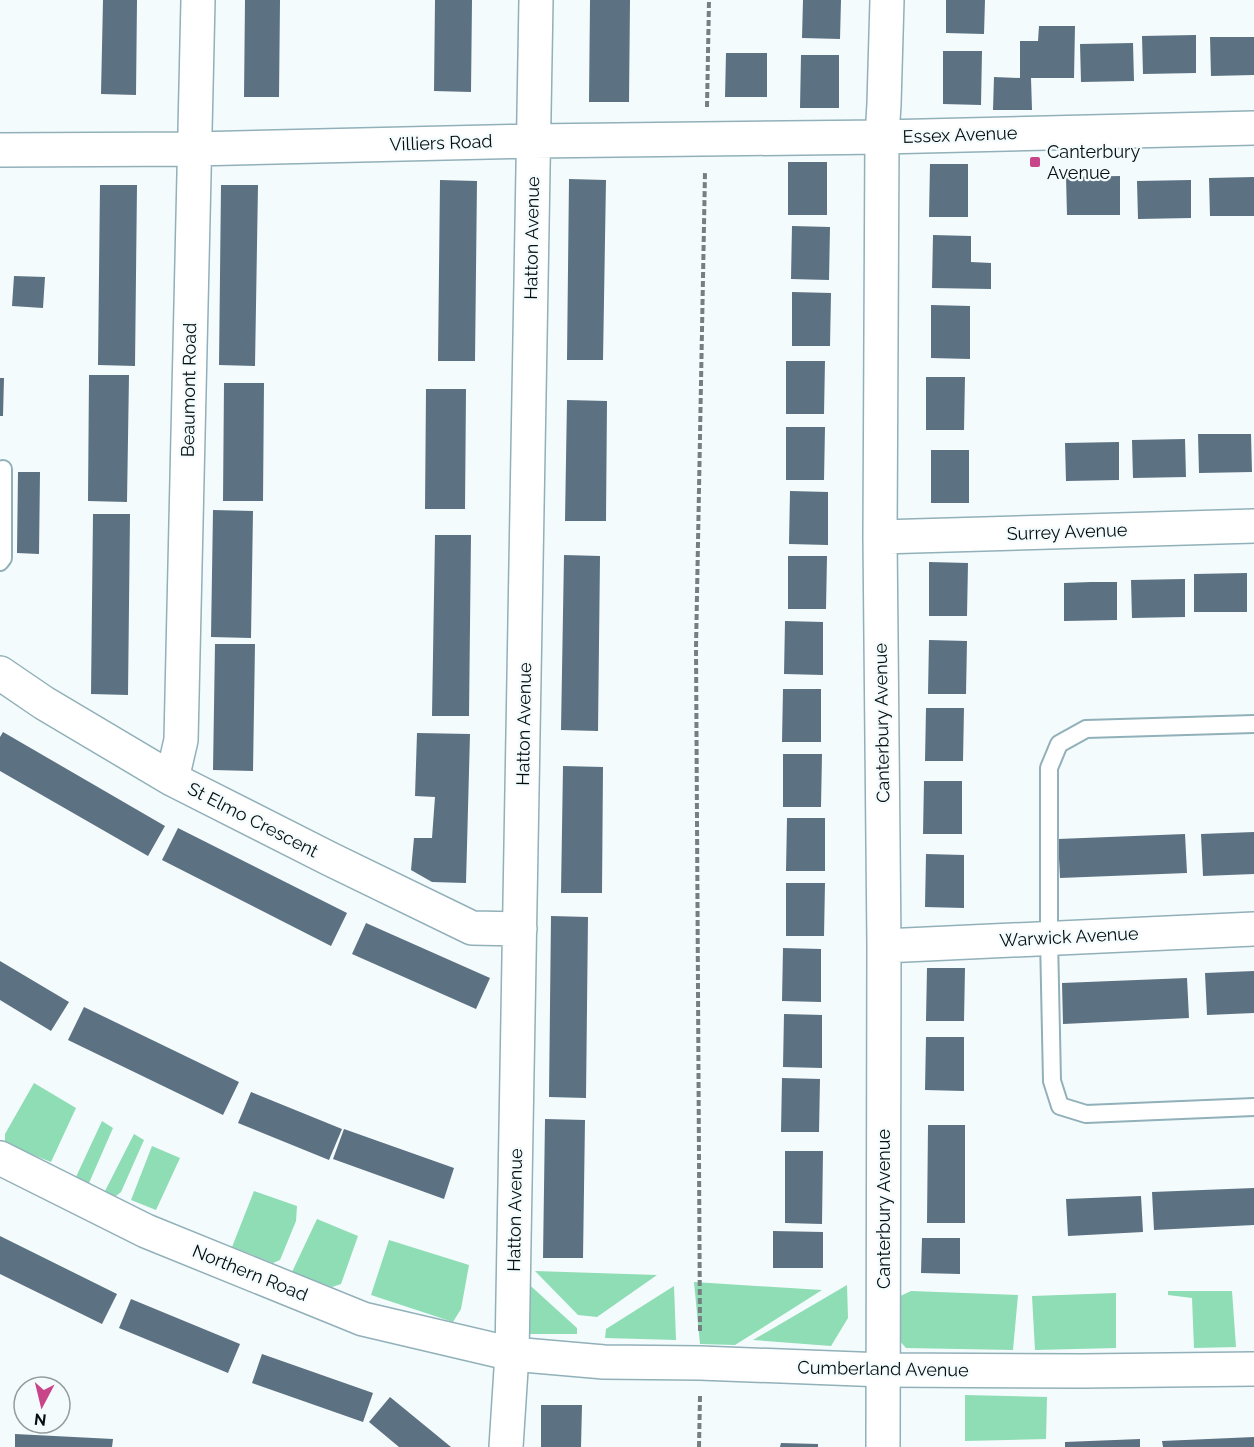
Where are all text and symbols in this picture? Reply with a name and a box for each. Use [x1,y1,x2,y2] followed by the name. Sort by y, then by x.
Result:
[902,122,1018,147] street label: Essex Avenue
[389,130,493,155] street label: Villiers Road
[1047,141,1140,183] place label: Canterbury Avenue
[1028,155,1042,169] marker: Canterbury Avenue
[520,176,543,300] street label: Hatton Avenue
[177,323,200,457] street label: Beaumont Road
[1006,519,1128,544] street label: Surrey Avenue
[870,642,893,803] street label: Canterbury Avenue
[512,662,535,786] street label: Hatton Avenue
[185,778,322,861] street label: St Elmo Crescent
[999,922,1139,951] street label: Warwick Avenue
[873,1129,894,1289] street label: Canterbury Avenue
[503,1148,526,1272] street label: Hatton Avenue
[189,1240,311,1305] street label: Northern Road
[797,1357,969,1380] street label: Cumberland Avenue
[12,1375,72,1435] north arrow
[33,1409,47,1430] text: N

